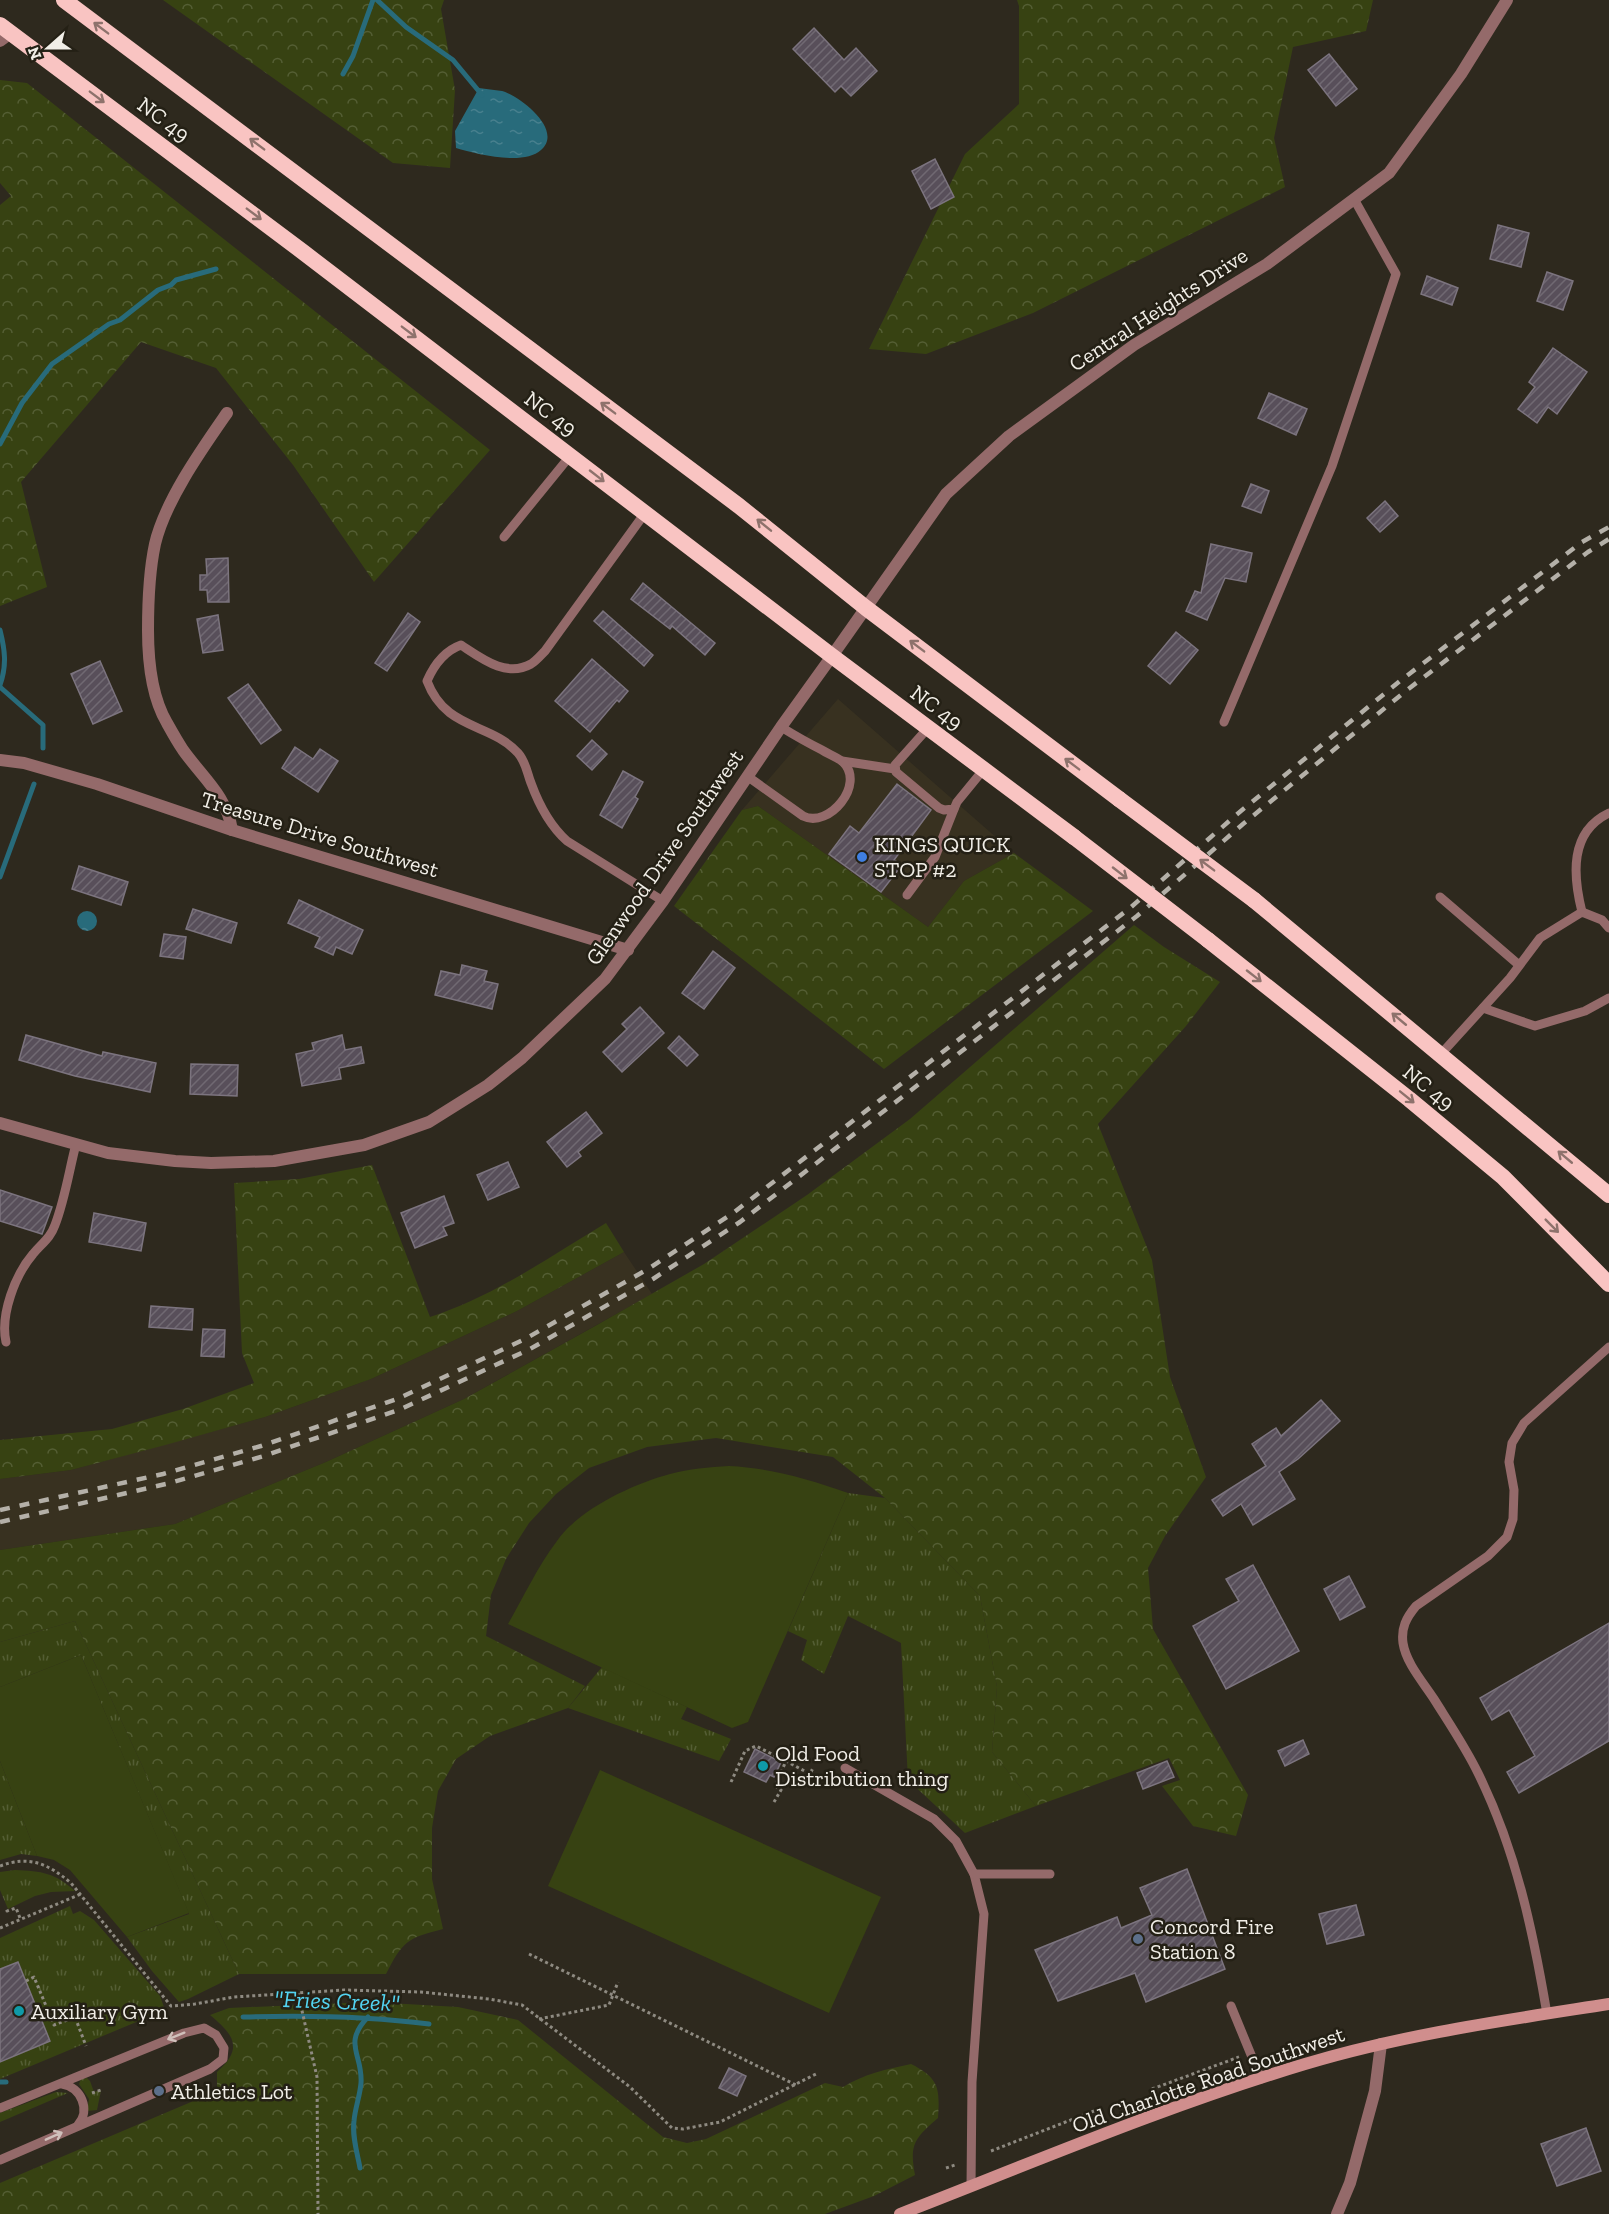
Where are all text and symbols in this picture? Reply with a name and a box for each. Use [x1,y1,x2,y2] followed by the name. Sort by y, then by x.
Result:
[18,18,78,78] north arrow
[93,21,109,34] one-way arrow
[23,44,46,62] text: N
[89,91,105,104] one-way arrow
[132,91,195,148] street label: NC 49
[249,138,265,151] one-way arrow
[245,208,261,220] one-way arrow
[1064,242,1253,377] street label: Central Heights Drive
[400,326,416,339] one-way arrow
[519,385,582,442] street label: NC 49
[601,401,617,414] one-way arrow
[588,470,604,483] one-way arrow
[756,519,772,532] one-way arrow
[909,640,925,652] one-way arrow
[905,679,968,736] street label: NC 49
[580,744,750,970] street label: Glenwood Drive Southwest
[1065,758,1081,770] one-way arrow
[198,785,443,884] street label: Treasure Drive Southwest
[874,831,1010,883] place label: KINGS QUICK STOP #2
[855,850,869,864] marker: KINGS QUICK STOP #2
[1200,859,1216,872] one-way arrow
[1112,866,1128,879] one-way arrow
[1245,969,1261,982] one-way arrow
[1392,1012,1407,1026] one-way arrow
[1397,1058,1460,1116] street label: NC 49
[1398,1090,1414,1103] one-way arrow
[1558,1150,1573,1164] one-way arrow
[1545,1219,1559,1234] one-way arrow
[775,1740,948,1792] place label: Old Food Distribution thing
[756,1759,770,1773] marker: Old Food Distribution thing
[1150,1913,1274,1965] place label: Concord Fire Station 8
[1131,1932,1145,1946] marker: Concord Fire Station 8
[274,1984,400,2017] water label: "Fries Creek"
[31,1998,168,2025] place label: Auxiliary Gym
[12,2004,26,2018] marker: Auxiliary Gym
[1068,2020,1349,2139] street label: Old Charlotte Road Southwest
[167,2031,186,2042] one-way arrow
[171,2078,293,2105] place label: Athletics Lot
[152,2084,166,2098] marker: Athletics Lot
[44,2130,62,2141] one-way arrow

